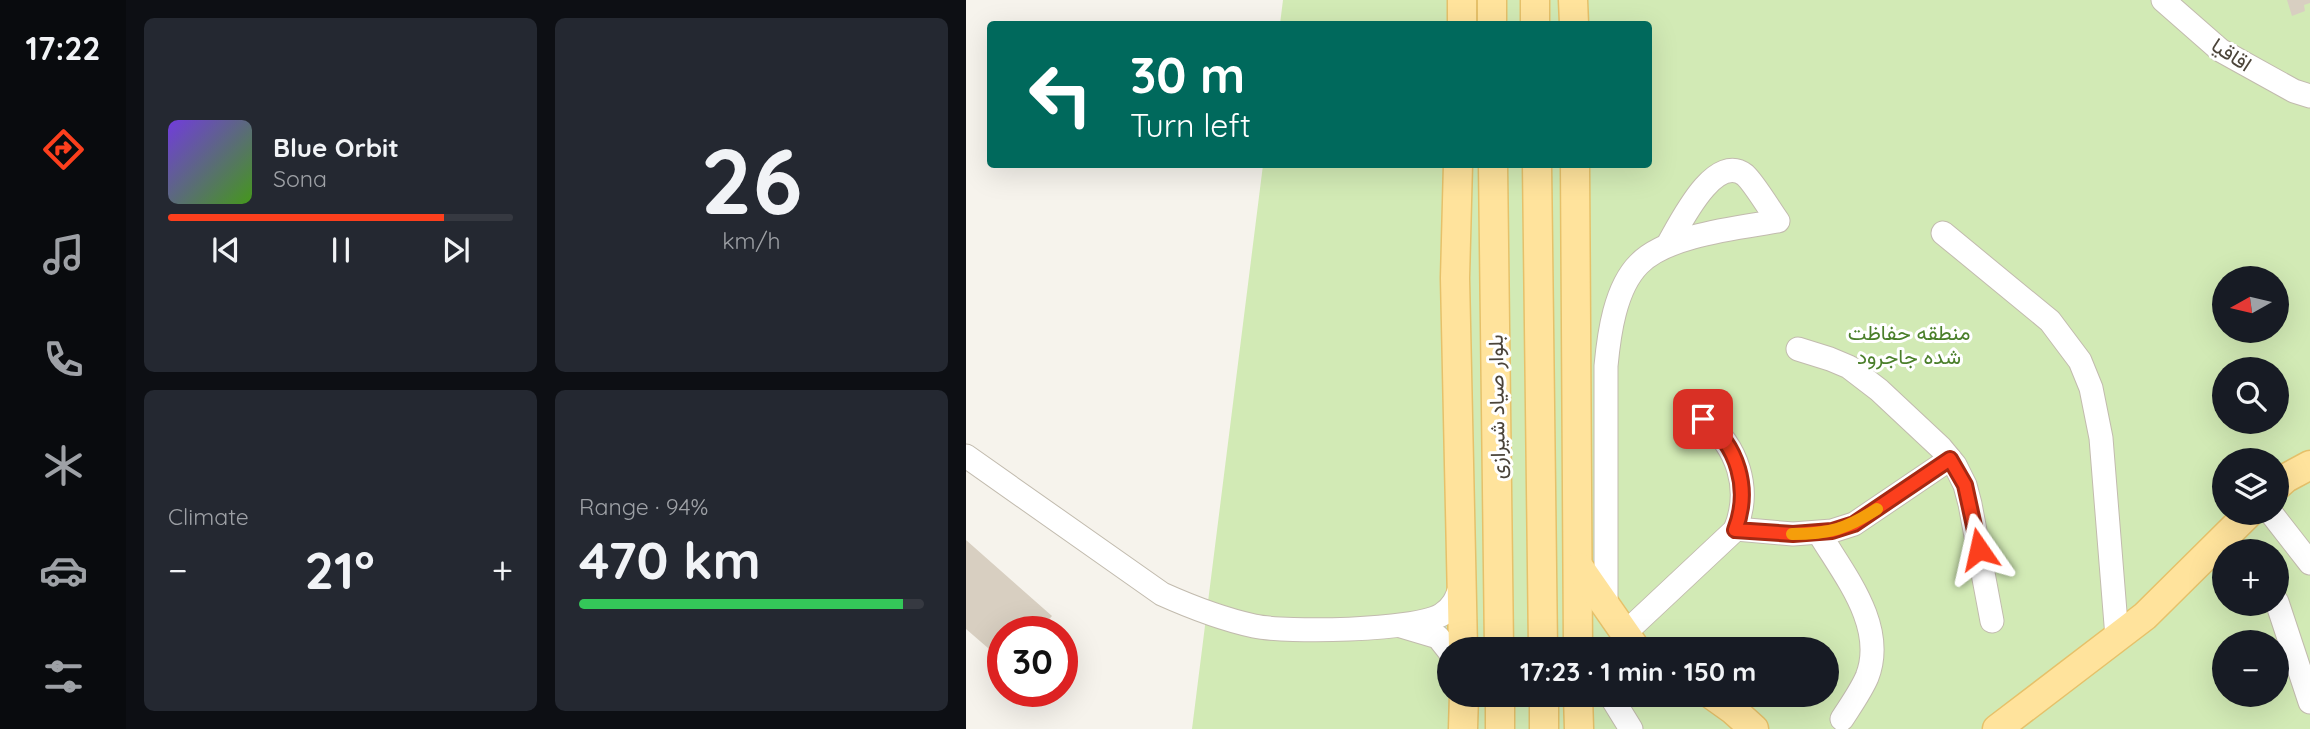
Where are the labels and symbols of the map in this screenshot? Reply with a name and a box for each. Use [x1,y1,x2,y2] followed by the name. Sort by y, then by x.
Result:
[2207,31,2257,77] street label: اقاقیا
[2212,266,2289,343] north arrow
[1848,319,1970,370] park label: منطقه حفاظت شده جاجرود
[1482,334,1511,480] street label: بلوار صیاد شیرازی
[1673,389,1733,449] pin
[1942,512,2016,586] position arrow
[987,616,1078,707] speed limit sign: 30

